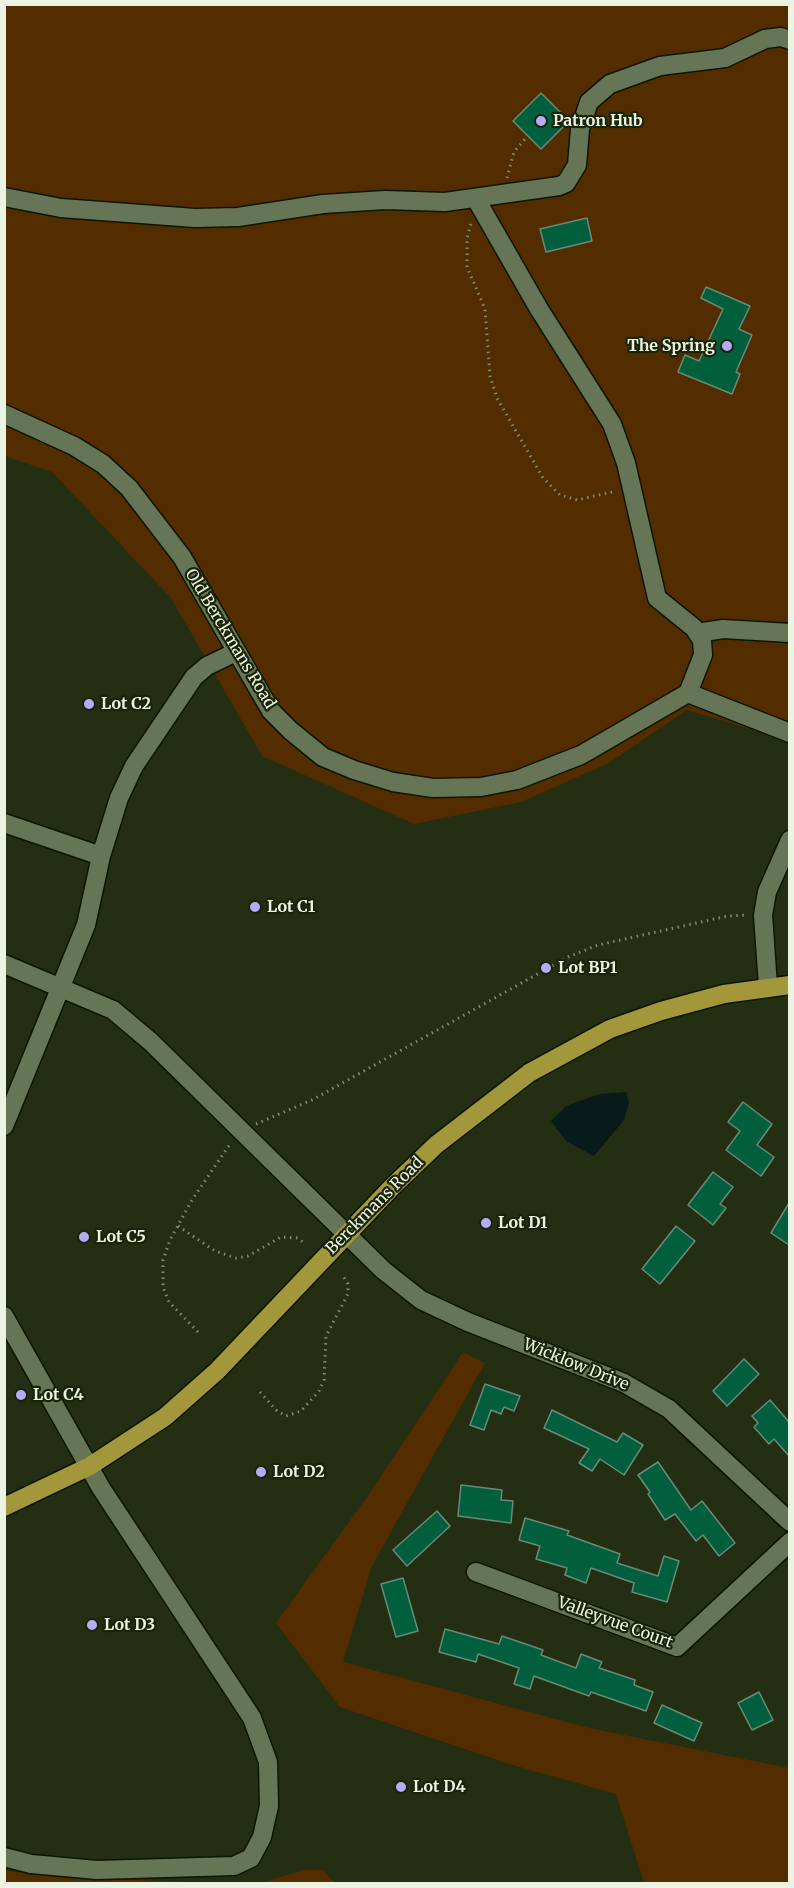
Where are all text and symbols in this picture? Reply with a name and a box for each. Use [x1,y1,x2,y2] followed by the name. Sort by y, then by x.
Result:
[553,111,643,131] place label: Patron Hub
[534,114,548,128] marker: Patron Hub
[627,336,715,356] place label: The Spring
[720,339,734,353] marker: The Spring
[181,566,279,712] street label: Old Berckmans Road
[101,694,151,714] place label: Lot C2
[82,697,96,711] marker: Lot C2
[267,897,315,917] place label: Lot C1
[248,900,262,914] marker: Lot C1
[558,958,617,978] place label: Lot BP1
[539,961,553,975] marker: Lot BP1
[322,1153,428,1259] street label: Berckmans Road
[498,1213,547,1233] place label: Lot D1
[479,1216,493,1230] marker: Lot D1
[96,1227,146,1247] place label: Lot C5
[77,1230,91,1244] marker: Lot C5
[520,1335,632,1395] street label: Wicklow Drive
[33,1385,84,1405] place label: Lot C4
[14,1388,28,1402] marker: Lot C4
[273,1462,325,1482] place label: Lot D2
[254,1465,268,1479] marker: Lot D2
[555,1593,675,1653] street label: Valleyvue Court
[104,1615,155,1635] place label: Lot D3
[85,1618,99,1632] marker: Lot D3
[413,1777,466,1797] place label: Lot D4
[394,1780,408,1794] marker: Lot D4

